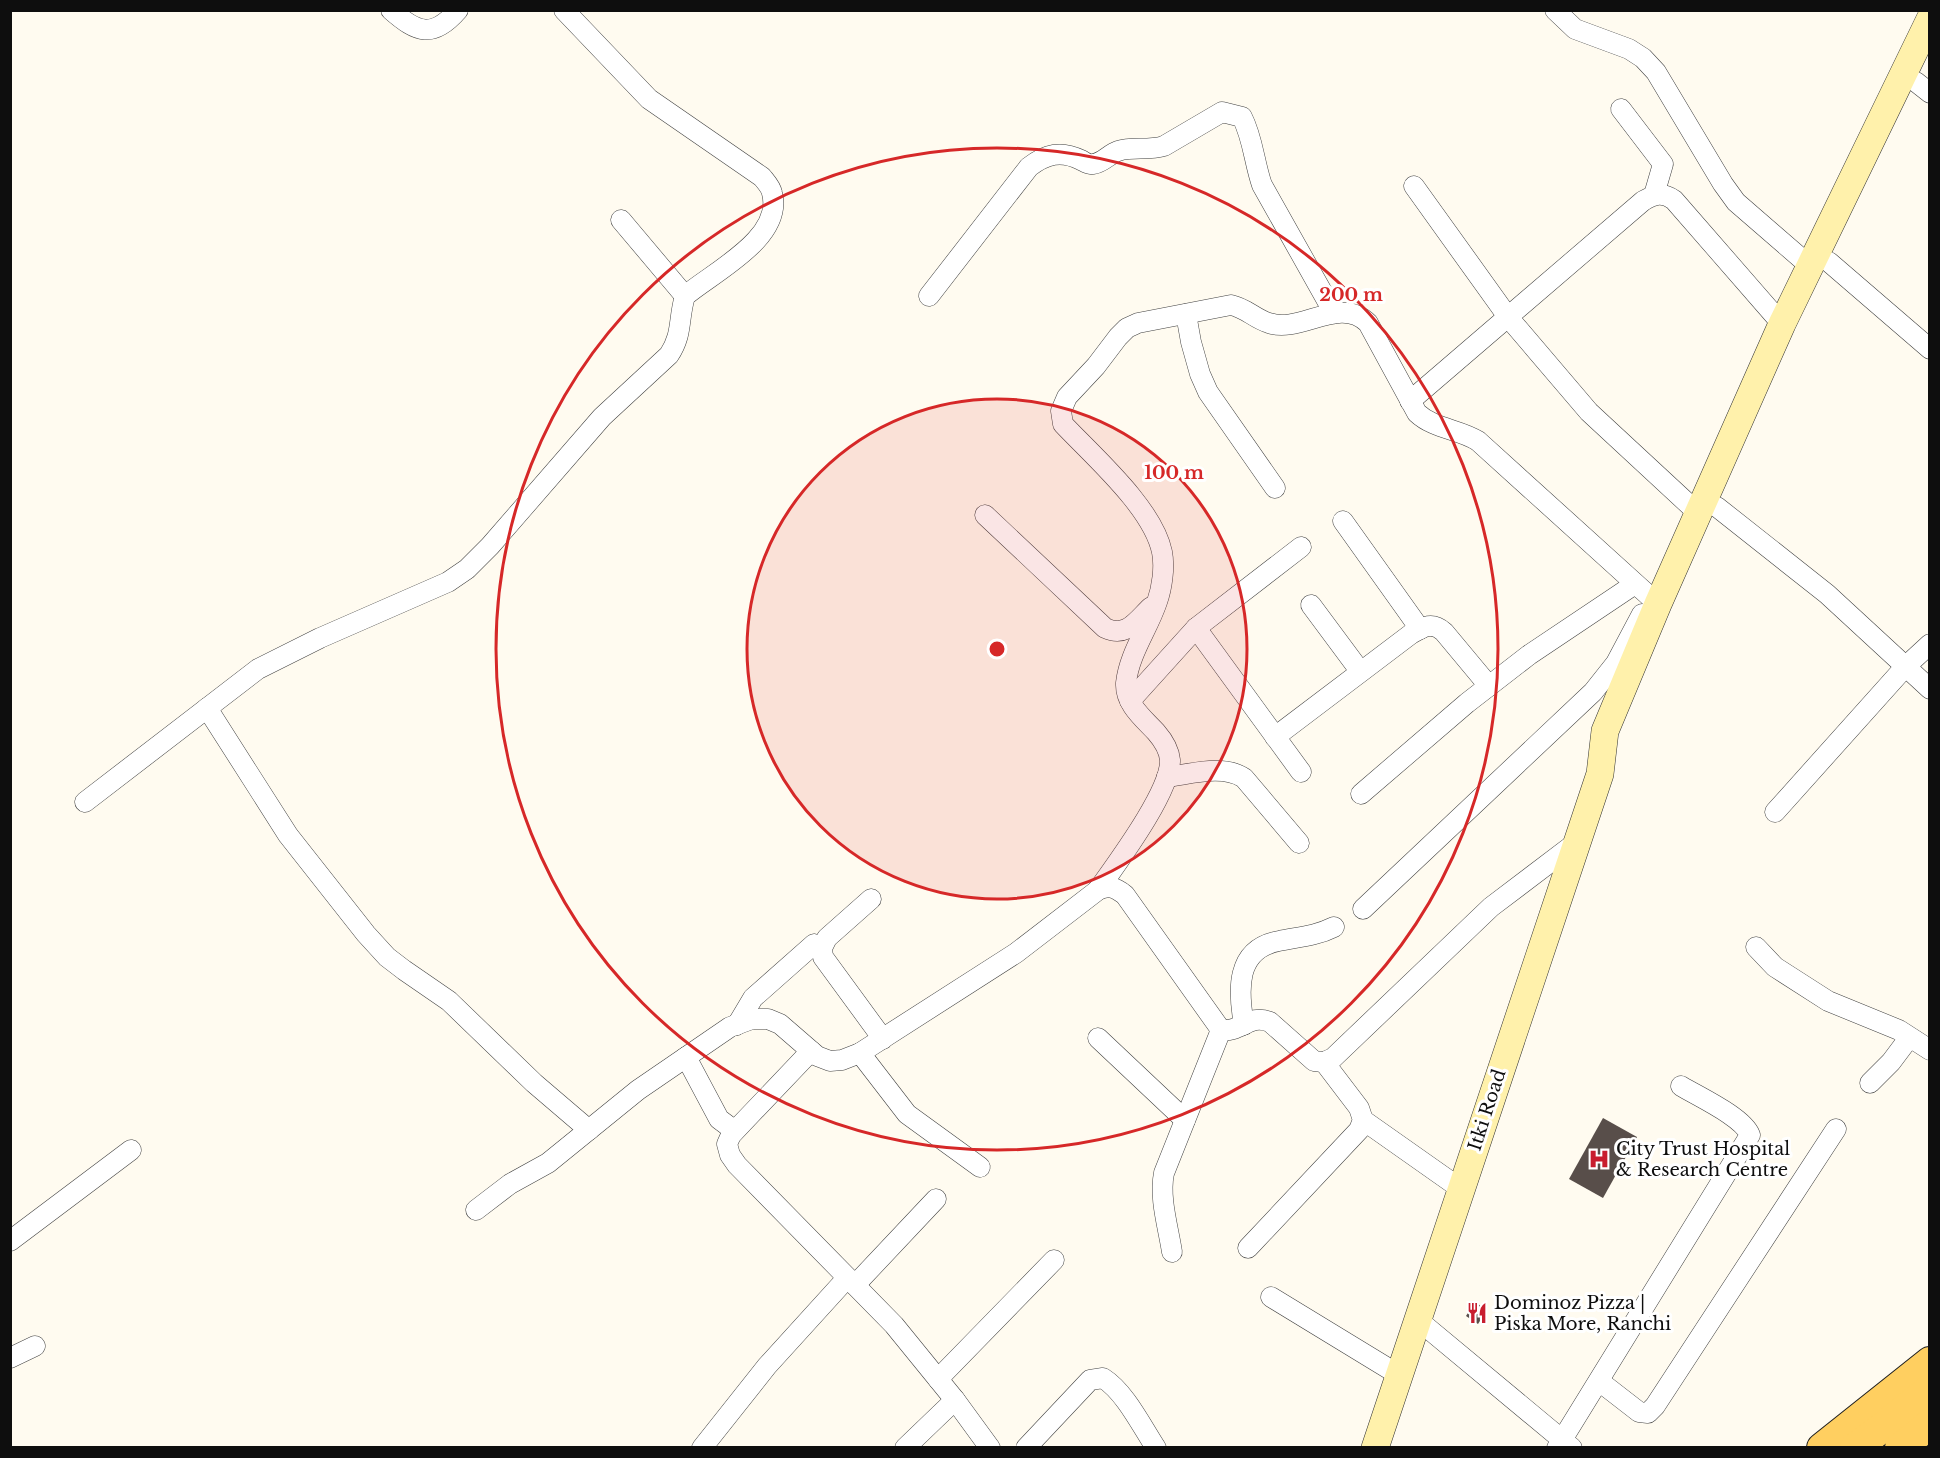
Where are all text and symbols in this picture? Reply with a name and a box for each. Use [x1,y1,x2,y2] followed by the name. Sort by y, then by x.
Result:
[1319,284,1383,306] text: 200 m
[1144,462,1204,484] text: 100 m
[987,639,1007,659] centre of rings
[1464,1067,1510,1153] street label: Itki Road
[1616,1138,1790,1181] place label: City Trust Hospital & Research Centre
[1587,1147,1611,1171] hospital icon: City Trust Hospital & Research Centre
[1494,1292,1671,1335] place label: Dominoz Pizza | Piska More, Ranchi
[1465,1301,1489,1325] restaurant icon: Dominoz Pizza | Piska More, Ranchi

